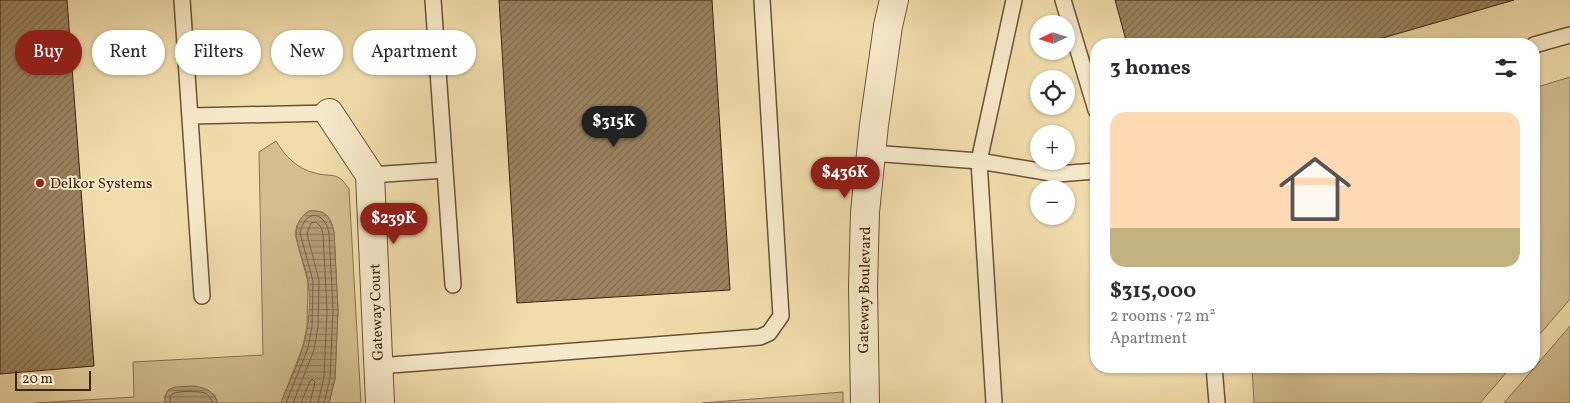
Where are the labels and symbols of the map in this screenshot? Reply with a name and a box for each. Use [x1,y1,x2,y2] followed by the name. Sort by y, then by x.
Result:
[1030,15,1075,60] north arrow
[579,106,649,148] pin: $315K
[810,156,880,199] pin: $436K
[50,174,153,195] place label: Delkor Systems
[34,177,46,189] marker: Delkor Systems
[359,202,429,245] pin: $239K
[854,226,877,354] street label: Gateway Boulevard
[365,263,390,361] street label: Gateway Court
[15,368,91,391] scale bar

